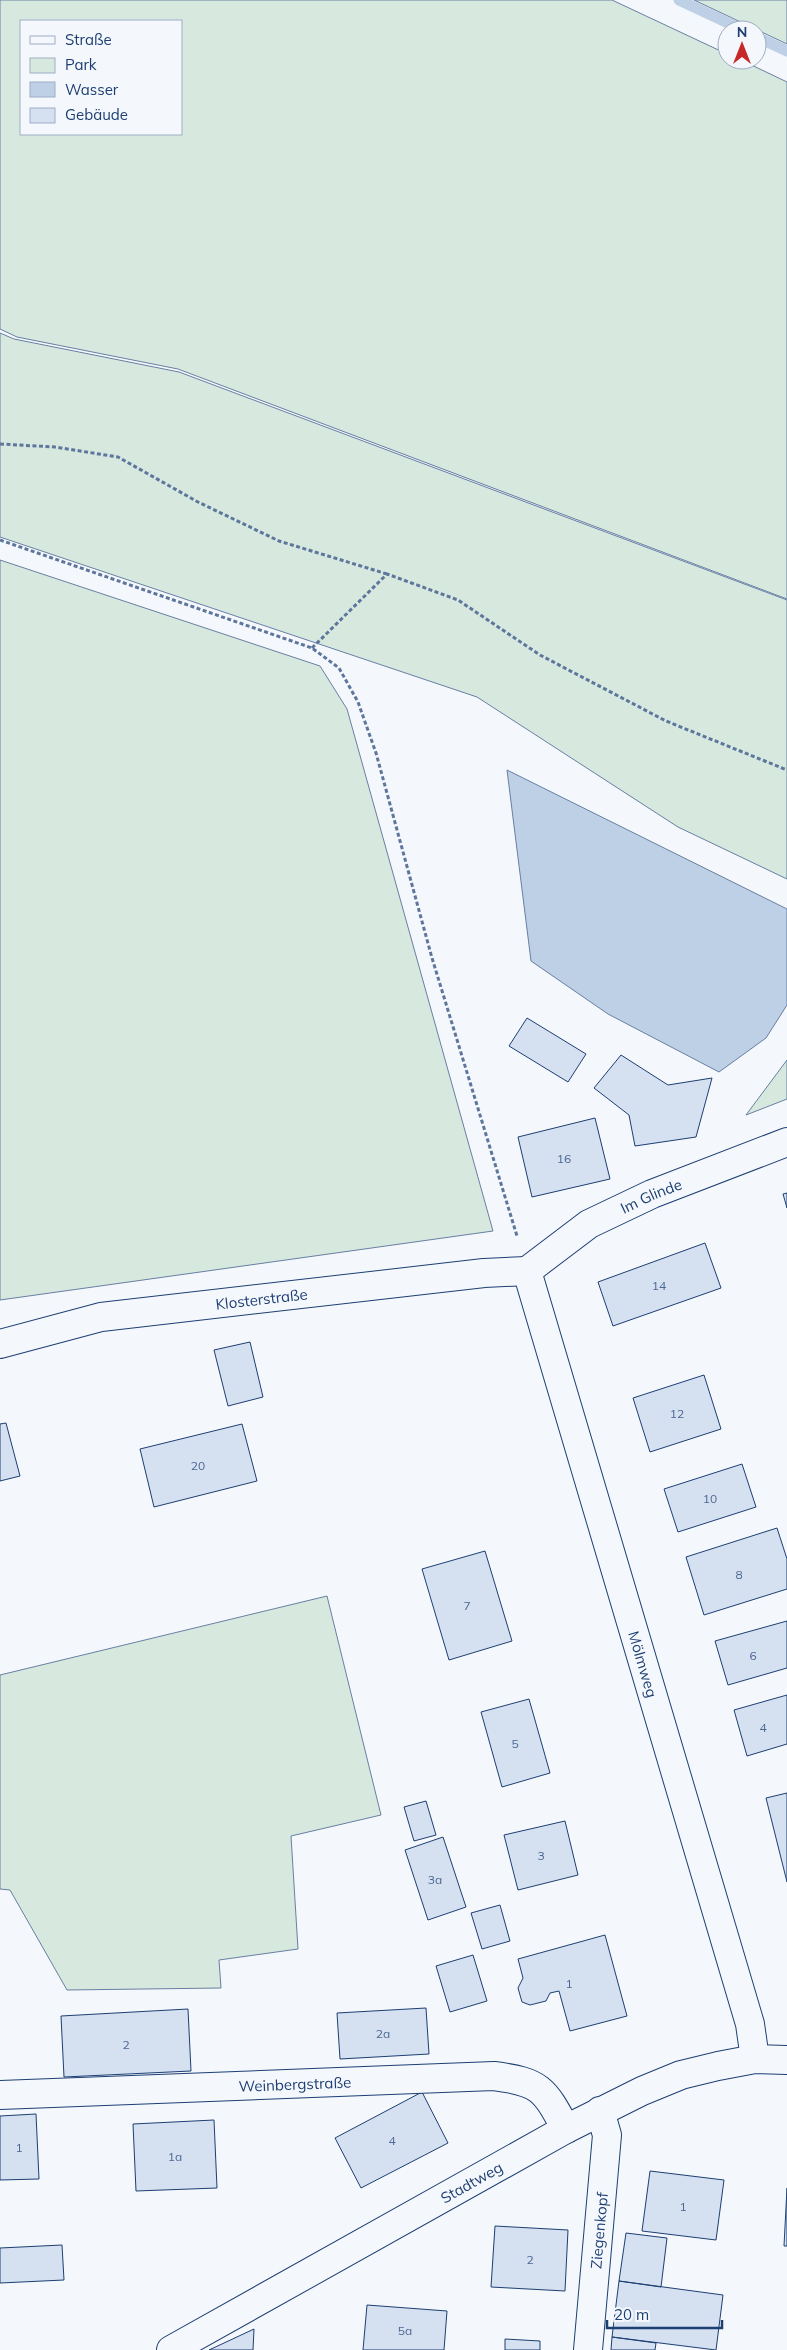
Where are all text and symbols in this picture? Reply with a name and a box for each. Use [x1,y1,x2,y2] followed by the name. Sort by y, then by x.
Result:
[20,20,182,135] legend
[717,20,767,70] north arrow
[737,23,747,41] text: N
[65,30,112,49] text: Straße
[65,55,97,74] text: Park
[65,80,119,99] text: Wasser
[65,105,128,124] text: Gebäude
[557,1151,571,1166] house number: 16
[617,1174,684,1217] street label: Im Glinde
[652,1278,666,1293] house number: 14
[214,1284,308,1313] street label: Klosterstraße
[670,1406,684,1421] house number: 12
[191,1458,205,1473] house number: 20
[703,1491,717,1506] house number: 10
[735,1567,743,1582] house number: 8
[463,1598,471,1613] house number: 7
[625,1629,662,1700] street label: Mölmweg
[749,1648,757,1663] house number: 6
[759,1720,767,1735] house number: 4
[511,1736,519,1751] house number: 5
[537,1848,545,1863] house number: 3
[428,1872,442,1887] house number: 3a
[565,1976,573,1991] house number: 1
[376,2026,390,2041] house number: 2a
[122,2037,130,2052] house number: 2
[238,2072,351,2095] street label: Weinbergstraße
[388,2133,396,2148] house number: 4
[15,2140,23,2155] house number: 1
[168,2149,182,2164] house number: 1a
[437,2157,506,2207] street label: Stadtweg
[586,2190,611,2270] street label: Ziegenkopf
[679,2199,687,2214] house number: 1
[526,2252,534,2267] house number: 2
[607,2298,722,2330] scale bar
[614,2305,649,2324] text: 20 m
[398,2323,412,2338] house number: 5a

